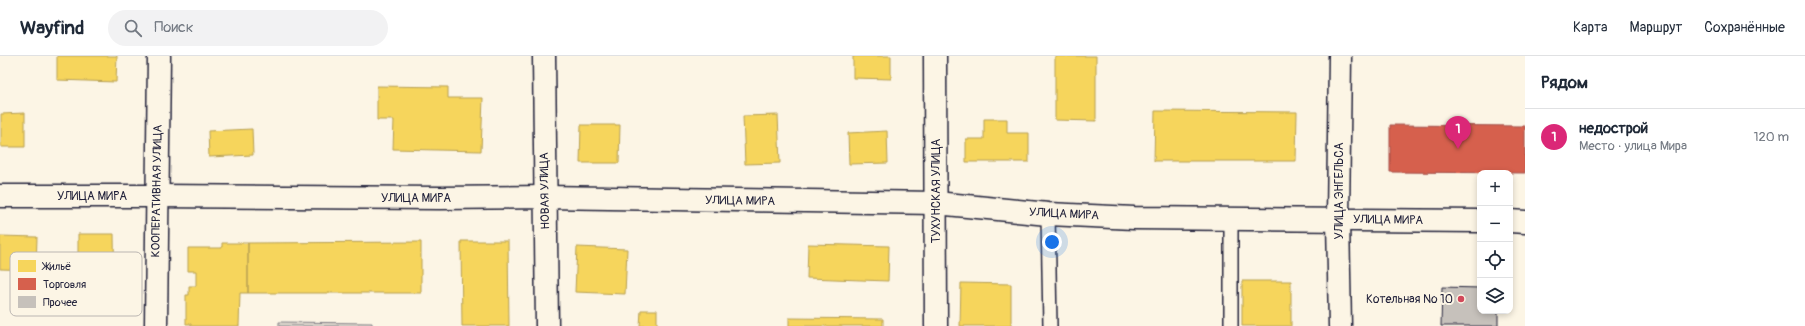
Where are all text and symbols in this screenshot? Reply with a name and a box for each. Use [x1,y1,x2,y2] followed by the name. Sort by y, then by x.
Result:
[108,10,388,46] search box
[20,16,84,40] text: Wayfind
[122,17,144,39] icon: search
[154,18,193,37] text: Поиск
[1573,19,1608,36] text: Карта
[1630,19,1682,36] text: Маршрут
[1704,19,1785,36] text: Сохранённые
[1541,72,1588,93] text: Рядом
[1445,116,1471,149] pin: 1
[1579,119,1648,138] text: недострой
[148,124,166,258] street label: КООПЕРАТИВНАЯ УЛИЦА
[1551,129,1557,145] text: 1
[1753,129,1789,145] text: 120 m
[929,138,944,243] street label: ТУХУНСКАЯ УЛИЦА
[1579,138,1687,154] text: Место · улица Мира
[1332,142,1347,239] street label: УЛИЦА ЭНГЕЛЬСА
[537,152,553,230] street label: НОВАЯ УЛИЦА
[1477,170,1513,314] map controls
[1477,170,1513,206] button: +
[57,189,127,204] street label: УЛИЦА МИРА
[381,191,451,206] street label: УЛИЦА МИРА
[705,193,775,209] street label: УЛИЦА МИРА
[1029,205,1100,223] street label: УЛИЦА МИРА
[1477,206,1513,242] button: −
[1353,212,1423,228] street label: УЛИЦА МИРА
[1042,232,1062,252] your location
[1477,242,1513,278] button: locate
[10,252,142,316] legend
[41,260,71,273] text: Жильё
[43,278,86,291] text: Торговля
[1477,278,1513,314] button: layers
[1366,292,1453,307] place label: Котельная № 10
[1456,294,1466,304] marker: Котельная № 10
[43,296,78,309] text: Прочее

